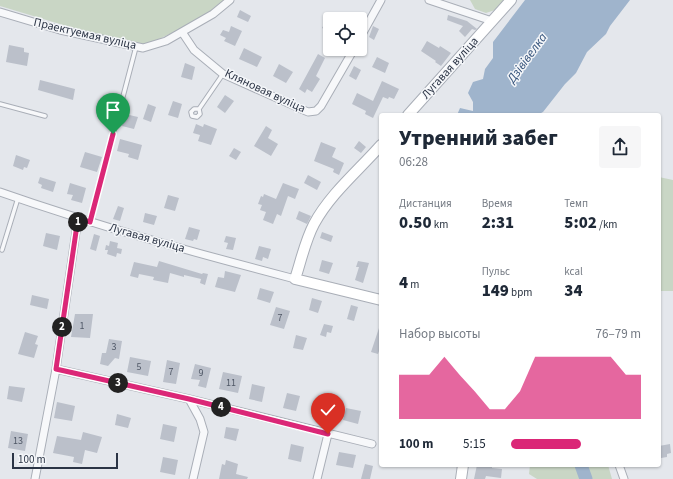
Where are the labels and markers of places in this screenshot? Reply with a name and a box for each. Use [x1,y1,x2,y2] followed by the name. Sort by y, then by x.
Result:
[96,93,130,134] pin
[68,212,88,232] pin: 1
[52,317,72,337] pin: 2
[108,373,128,393] pin: 3
[311,393,345,434] pin
[211,397,231,417] pin: 4

